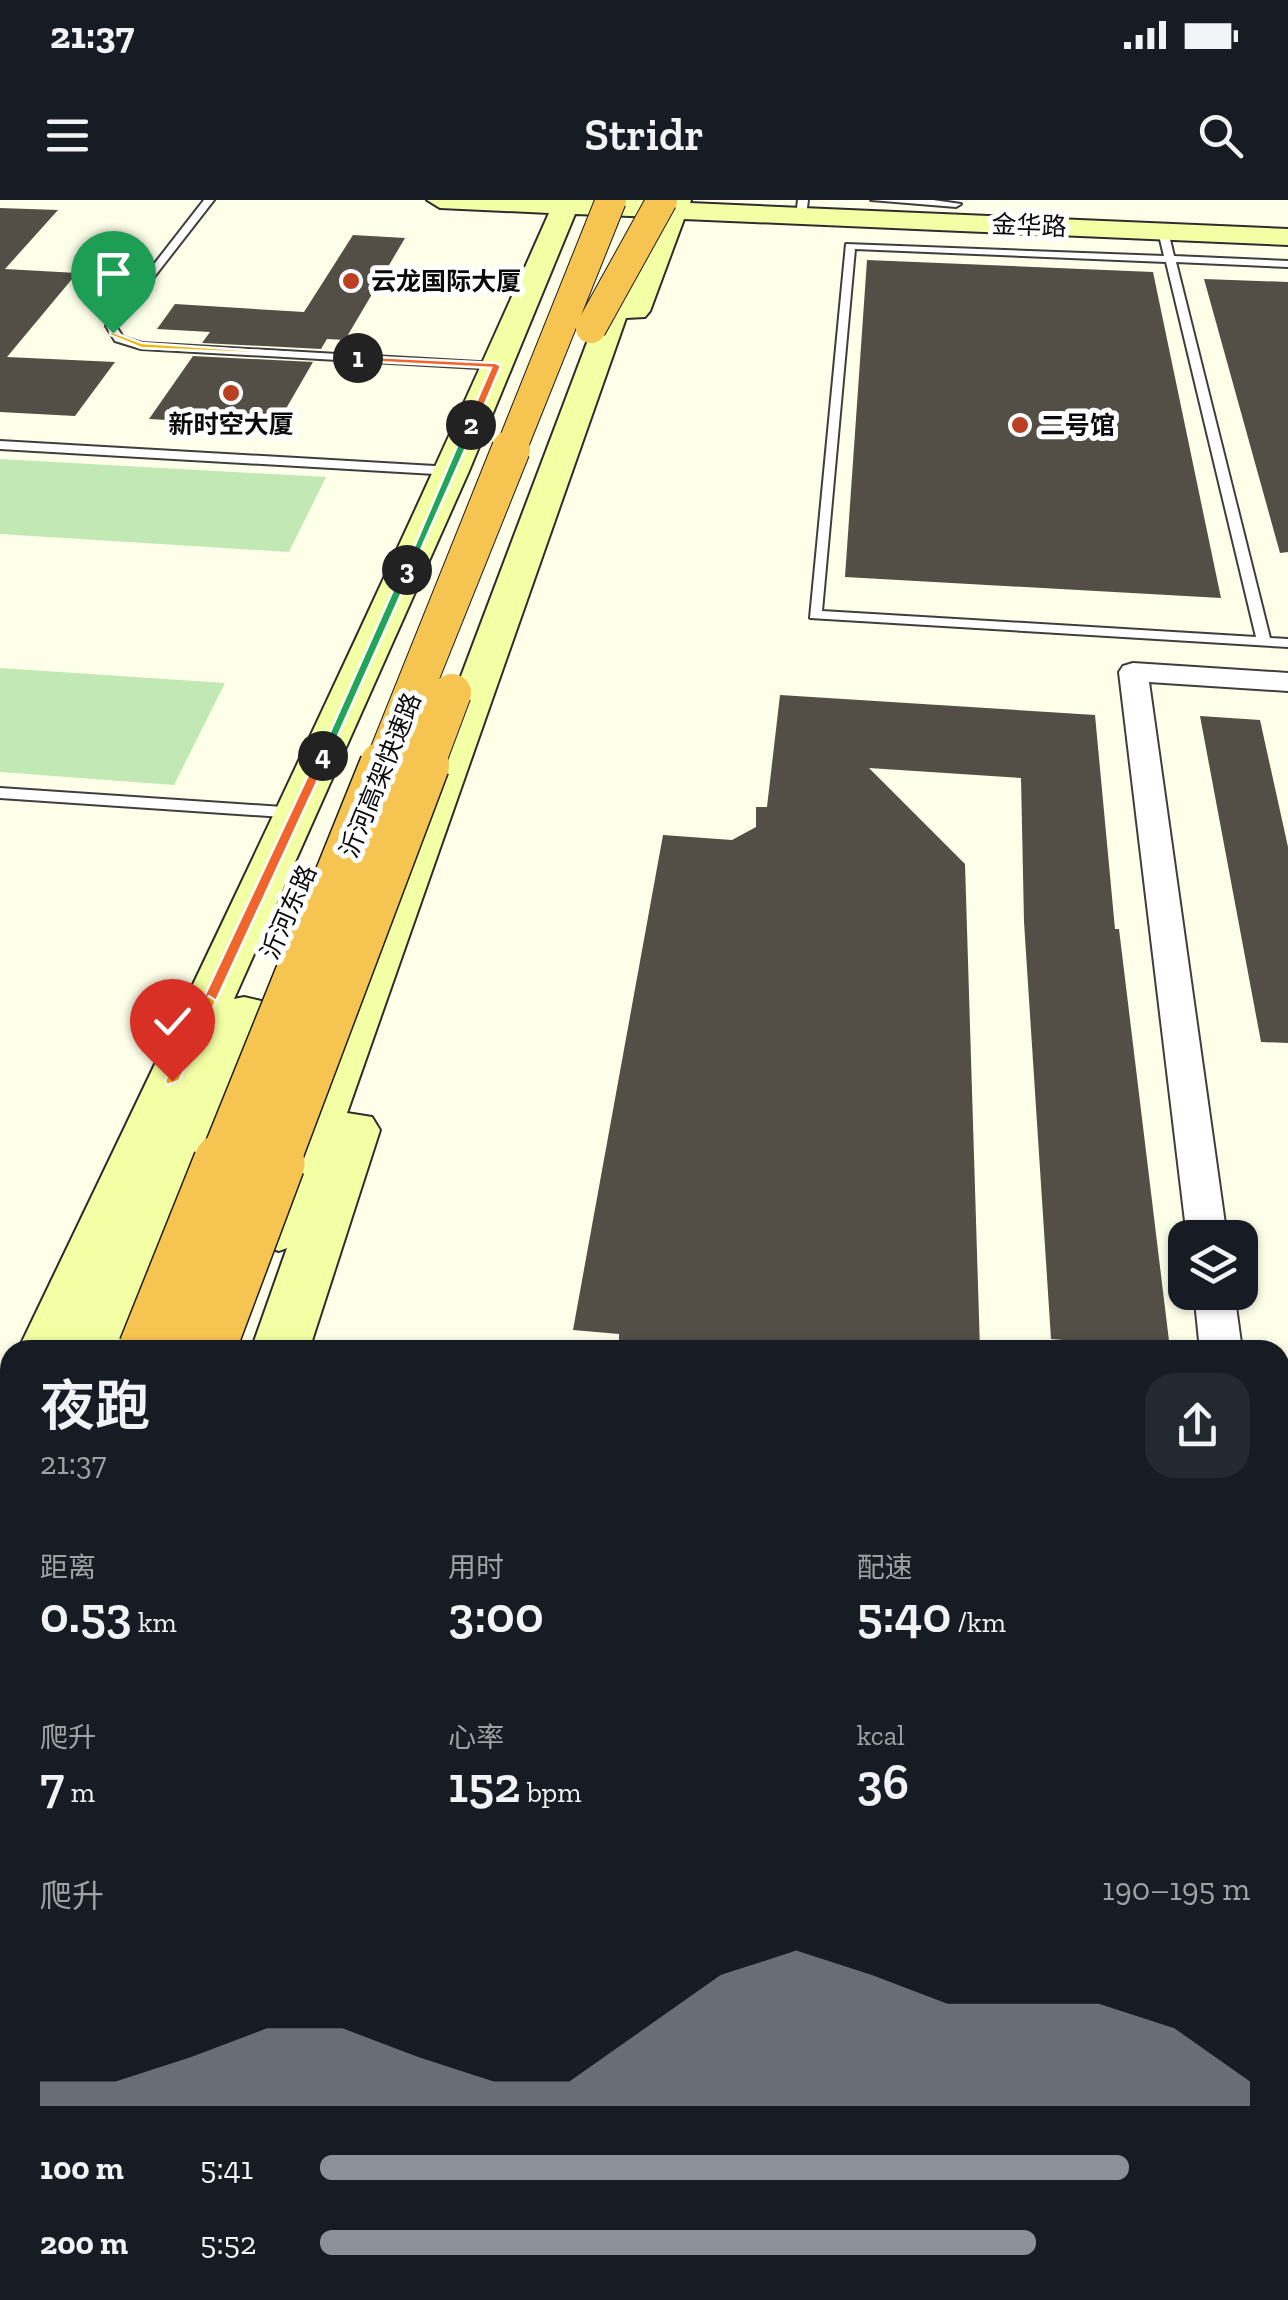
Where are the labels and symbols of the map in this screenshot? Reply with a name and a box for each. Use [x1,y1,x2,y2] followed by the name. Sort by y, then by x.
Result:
[991,209,1067,241] street label: 金华路
[71,231,156,334] pin
[371,266,521,296] place label: 云龙国际大厦
[340,270,362,292] marker: 云龙国际大厦
[333,333,383,383] pin: 1
[220,382,242,404] marker: 新时空大厦
[446,400,496,450] pin: 2
[168,409,294,439] place label: 新时空大厦
[1040,410,1115,440] place label: 二号馆
[1009,414,1031,436] marker: 二号馆
[382,545,432,595] pin: 3
[333,688,427,862] street label: 沂河高架快速路
[298,731,348,781] pin: 4
[254,860,322,964] street label: 沂河东路
[130,979,215,1082] pin

